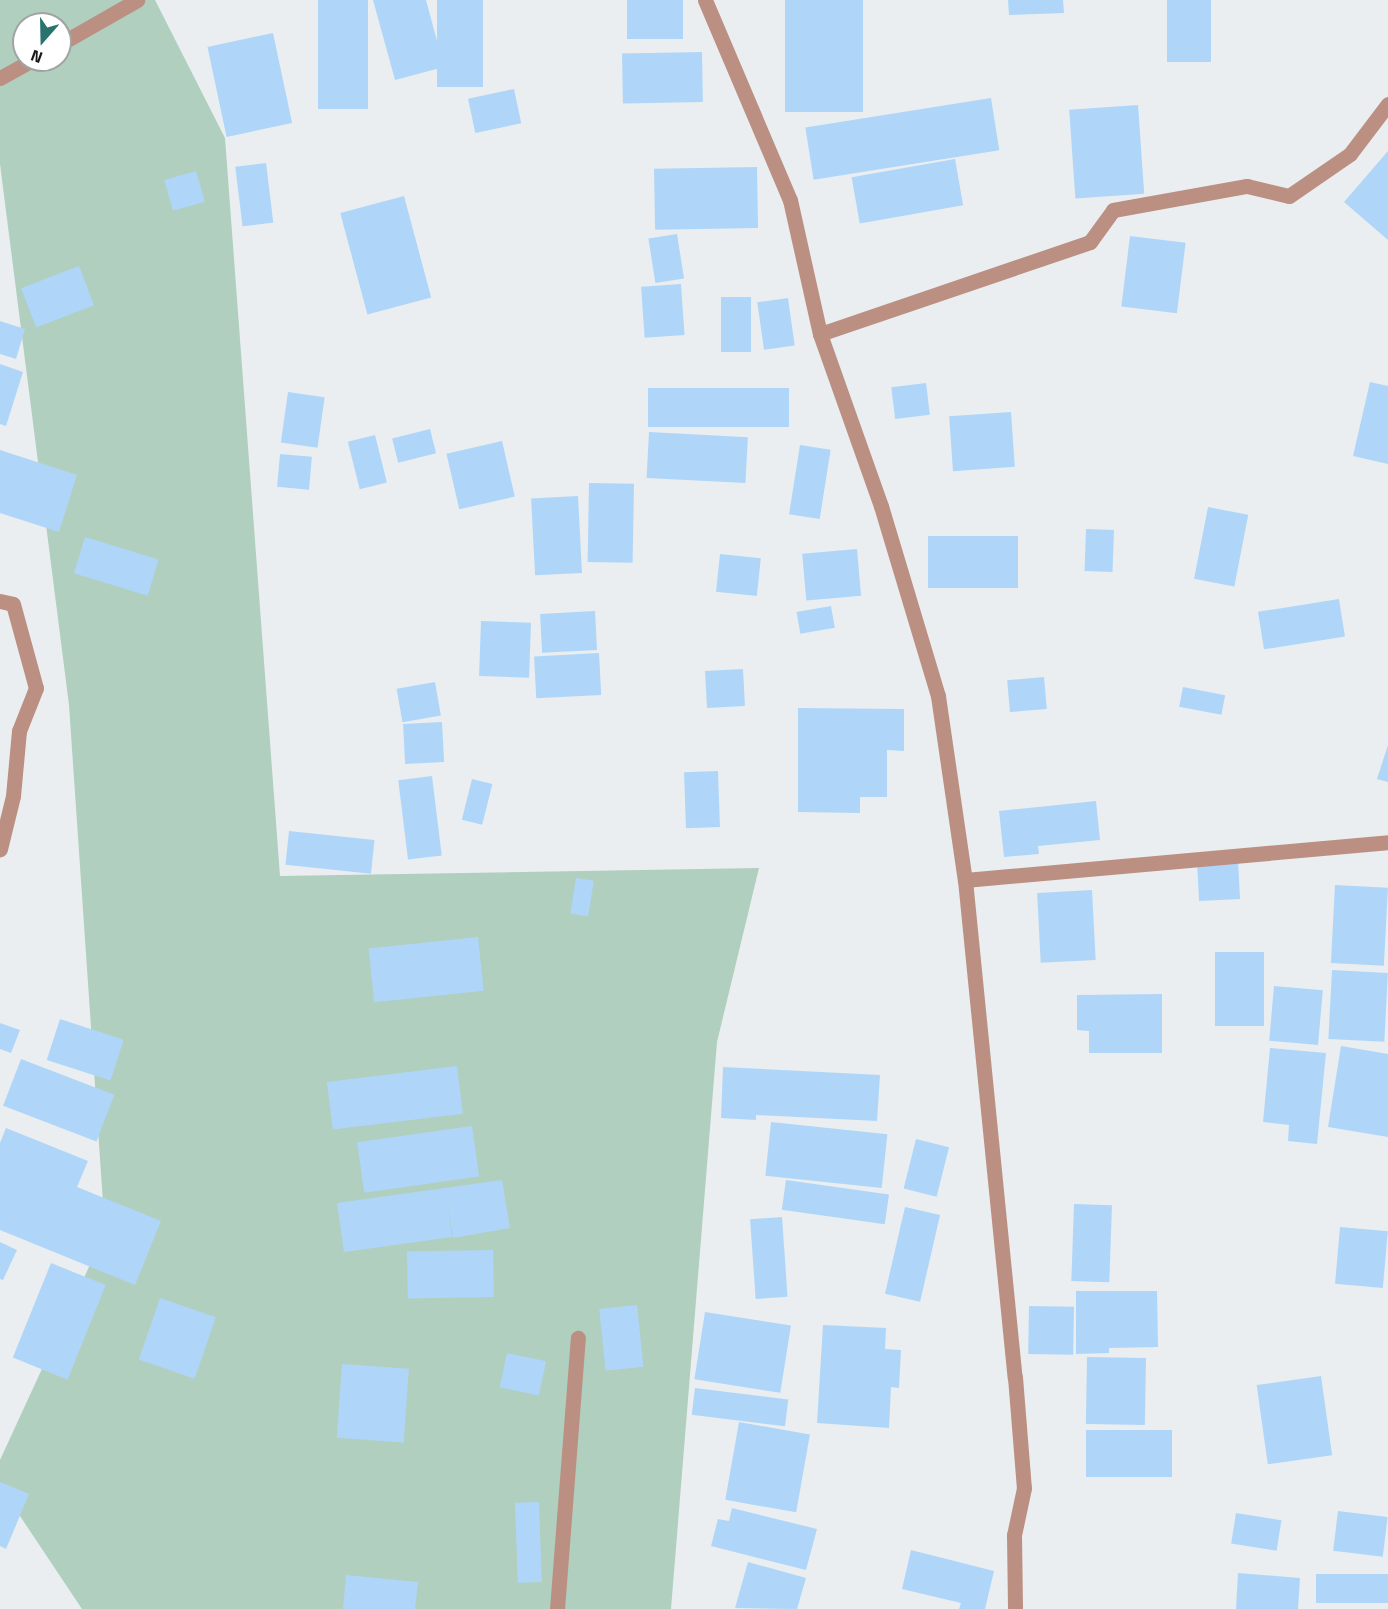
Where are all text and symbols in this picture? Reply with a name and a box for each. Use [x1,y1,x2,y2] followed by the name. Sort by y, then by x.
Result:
[12,12,72,72] north arrow
[27,44,46,70] text: N

